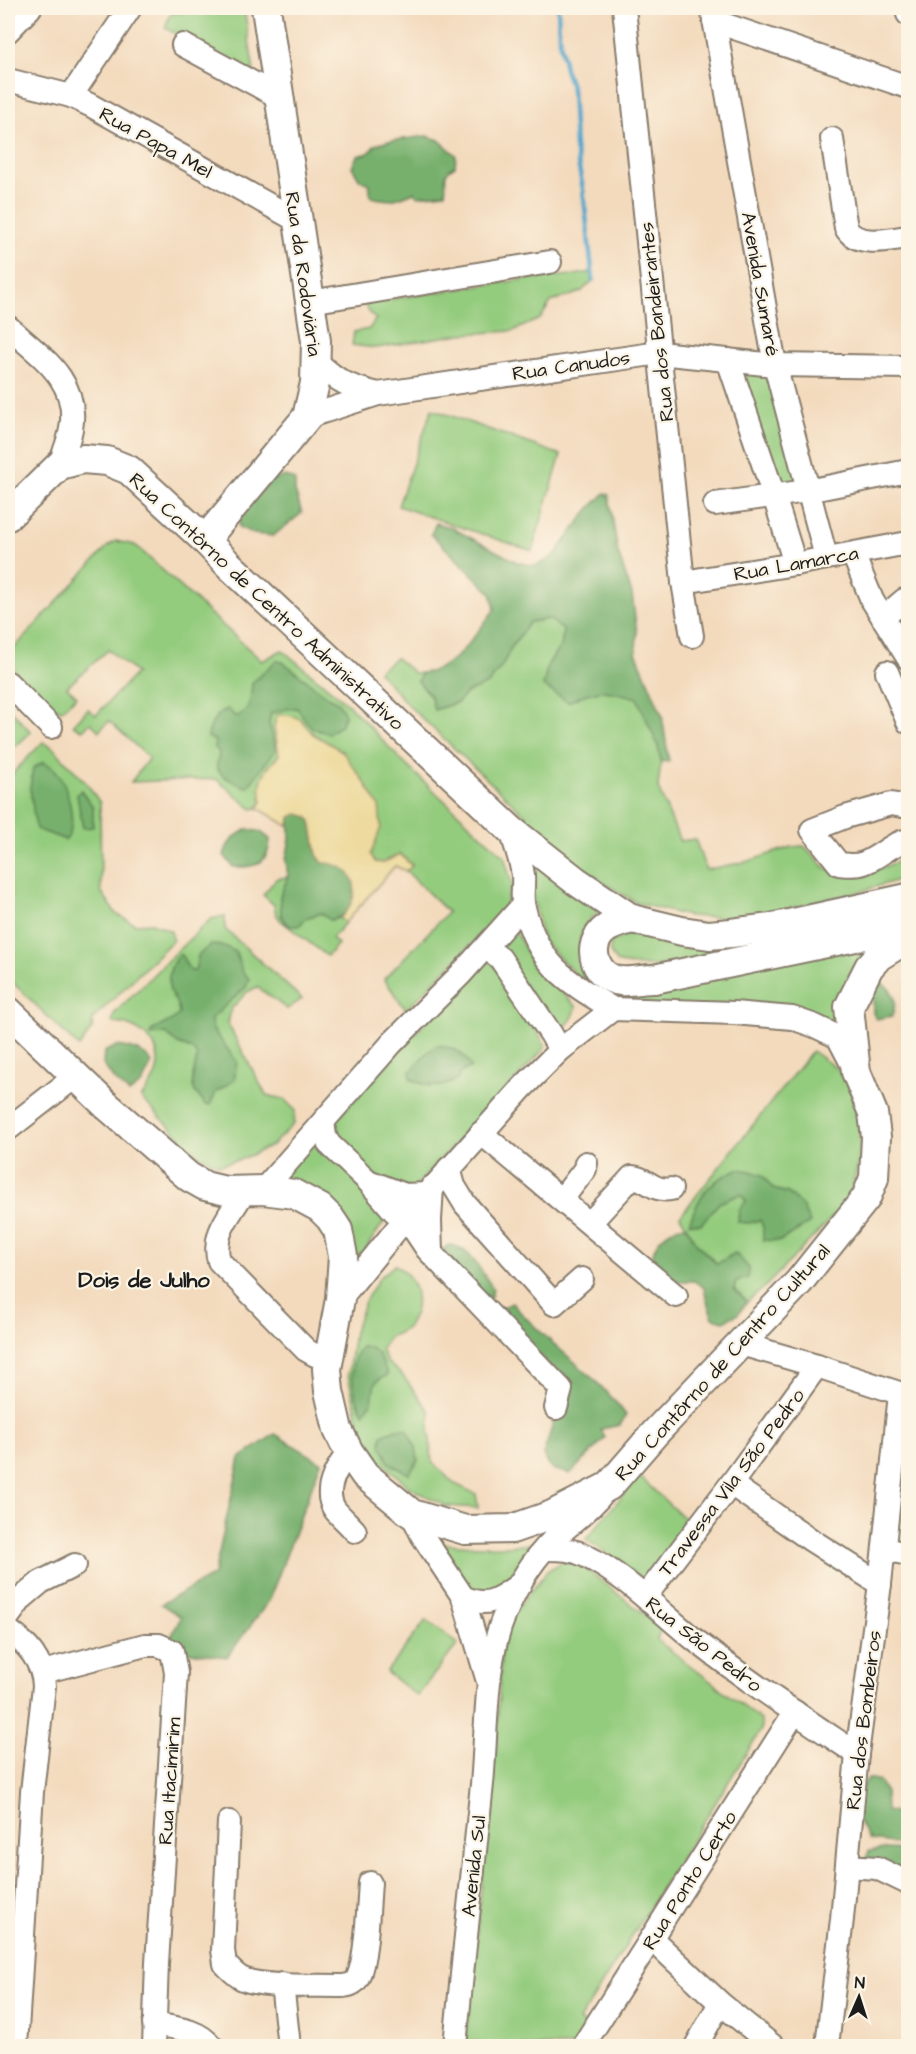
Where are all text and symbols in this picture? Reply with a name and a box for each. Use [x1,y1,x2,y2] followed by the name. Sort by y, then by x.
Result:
[94,100,217,186] street label: Rua Papa Mel
[278,190,328,358] street label: Rua da Rodoviária
[734,210,787,359] street label: Avenida Sumaré
[633,221,681,423] street label: Rua dos Bandeirantes
[510,344,632,388] street label: Rua Canudos
[123,466,410,737] street label: Rua Contôrno de Centro Administrativo
[732,539,861,589] street label: Rua Lamarca
[609,1238,837,1487] street label: Rua Contôrno de Centro Cultural
[78,1265,210,1296] district label: Dois de Julho
[652,1383,812,1582] street label: Travessa Vila São Pedro
[639,1590,768,1699] street label: Rua São Pedro
[839,1629,889,1811] street label: Rua dos Bombeiros
[152,1716,188,1846] street label: Rua Itacimirim
[636,1806,744,1955] street label: Rua Ponto Certo
[455,1814,493,1918] street label: Avenida Sul
[829,1967,889,2027] north arrow
[854,1972,865,1994] text: N

